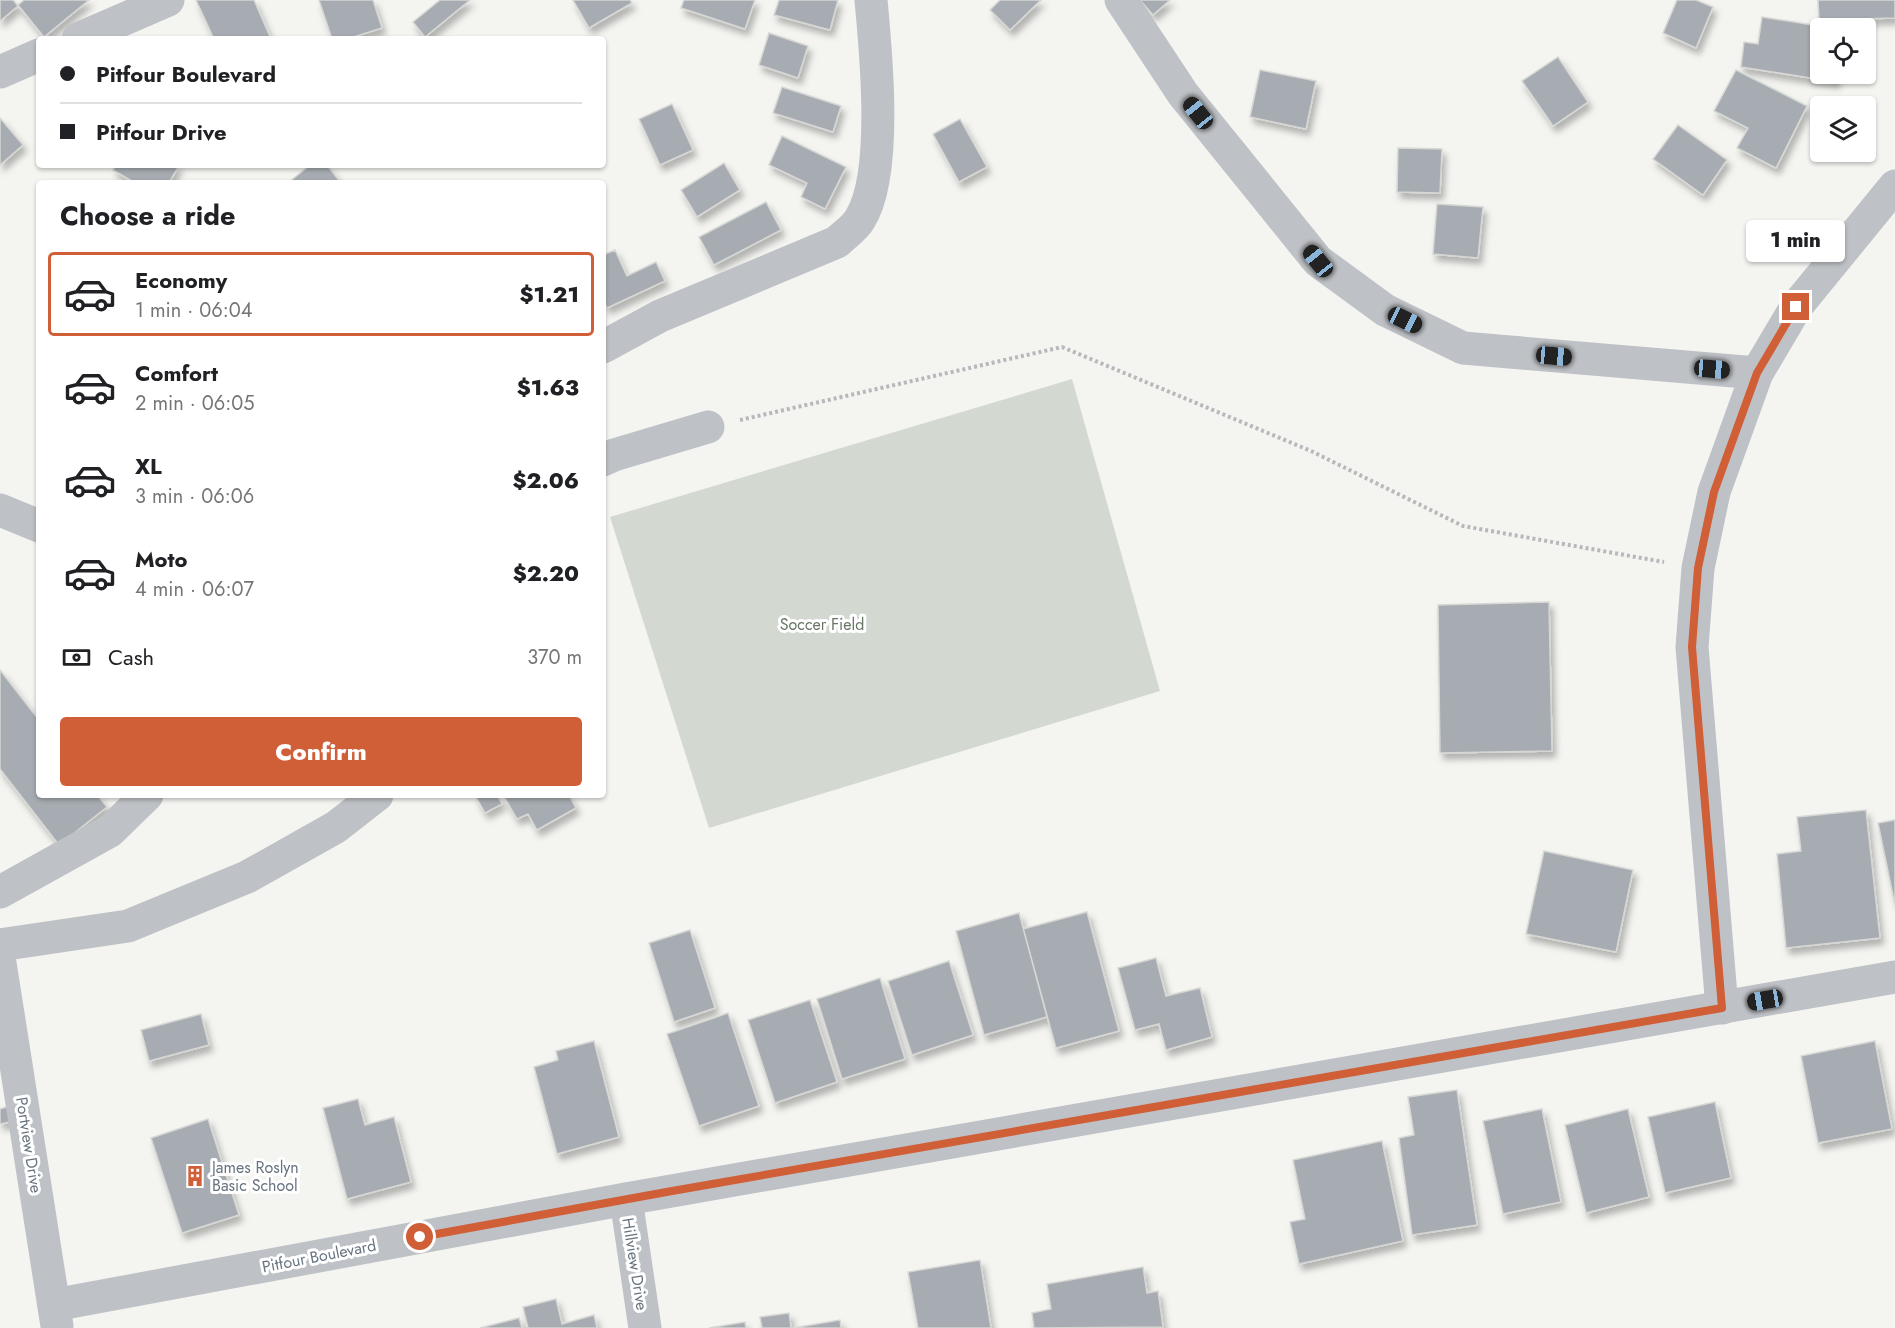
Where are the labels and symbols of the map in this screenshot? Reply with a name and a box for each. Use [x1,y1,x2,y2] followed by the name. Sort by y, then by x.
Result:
[1180,93,1216,133] car
[1746,220,1846,262] callout: 1 min
[1300,241,1336,281] car
[1782,293,1809,320] route end
[1385,304,1425,336] car
[1535,345,1573,367] car
[1693,358,1731,380] car
[780,613,864,636] park label: Soccer Field
[1746,988,1784,1012] car
[10,1095,48,1195] street label: Portview Drive
[210,1156,299,1197] place label: James Roslyn Basic School
[183,1164,207,1188] building icon: James Roslyn Basic School
[616,1216,654,1312] street label: Hillview Drive
[406,1223,433,1250] route start
[260,1234,378,1278] street label: Pitfour Boulevard

